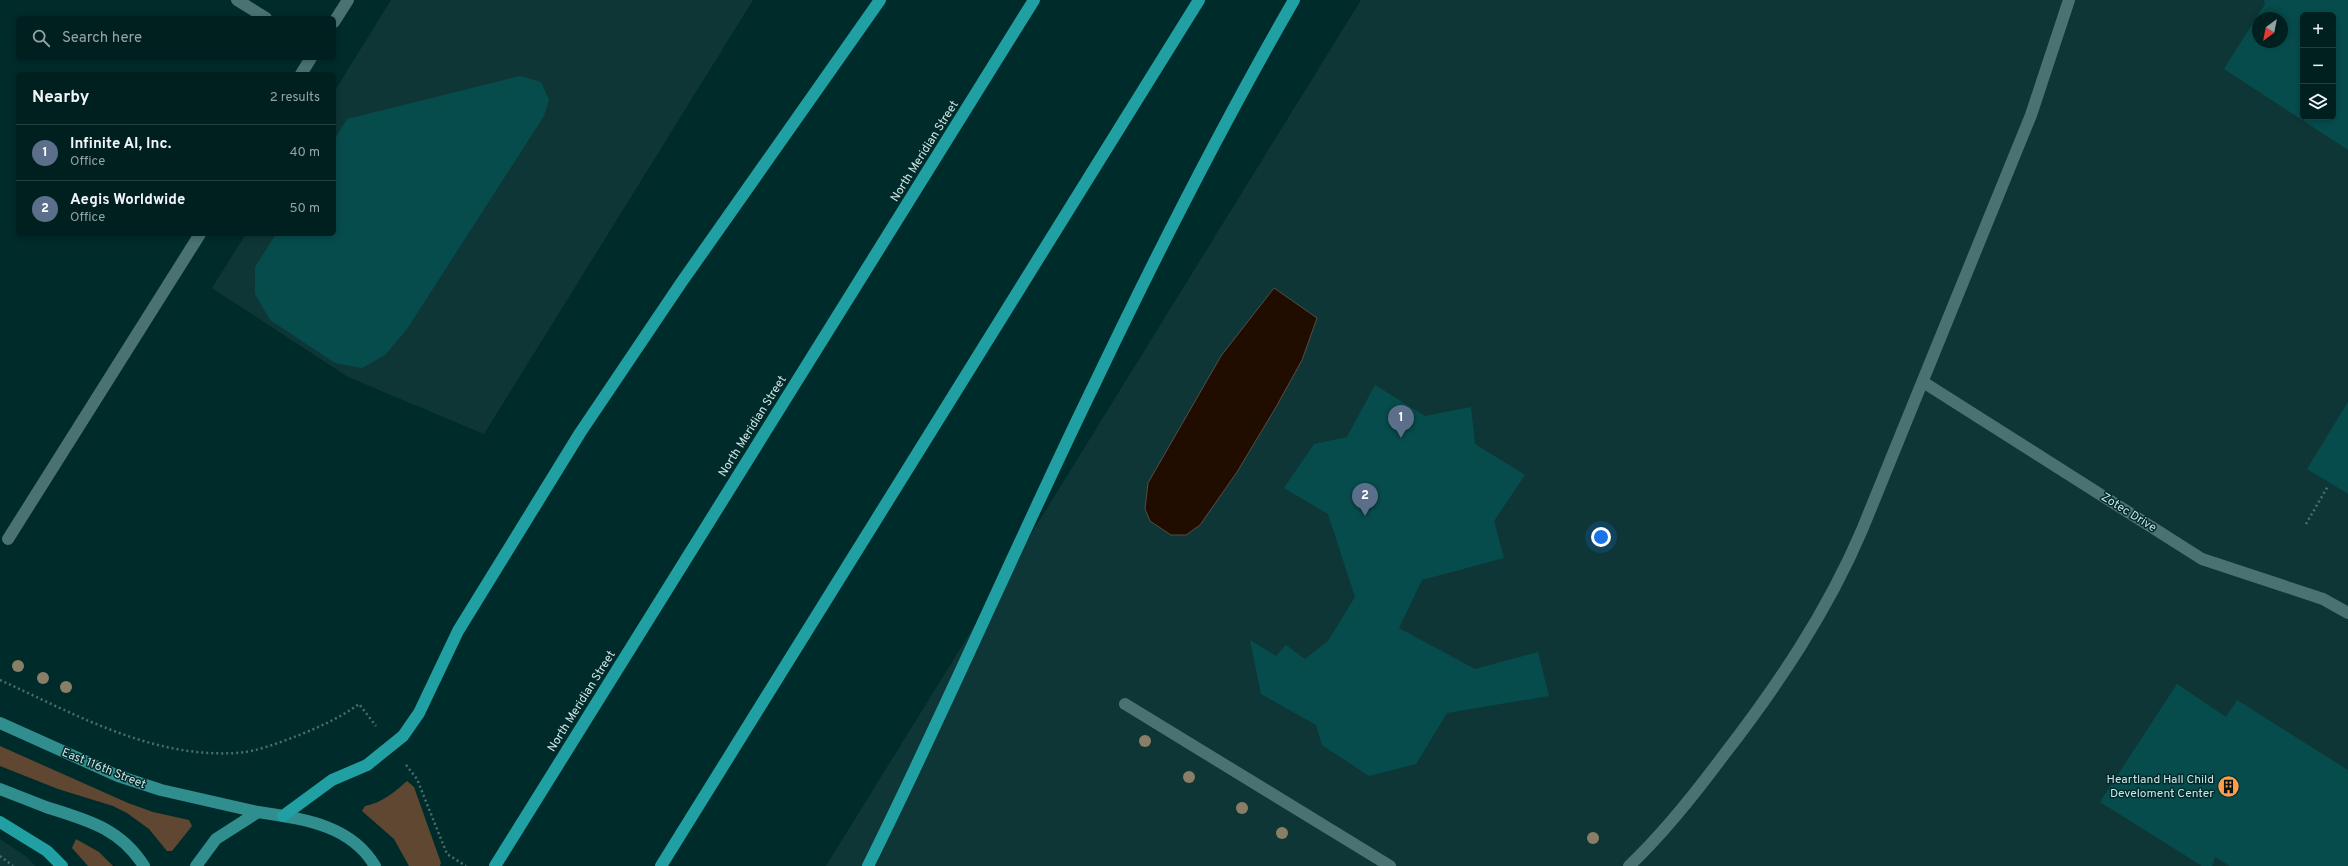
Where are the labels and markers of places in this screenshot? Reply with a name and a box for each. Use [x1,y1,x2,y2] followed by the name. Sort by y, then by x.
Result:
[1388,405,1414,438] pin: 1
[1352,483,1378,516] pin: 2
[2107,772,2214,802] place label: Heartland Hall Child Develoment Center
[2216,773,2242,799] building icon: Heartland Hall Child Develoment Center

